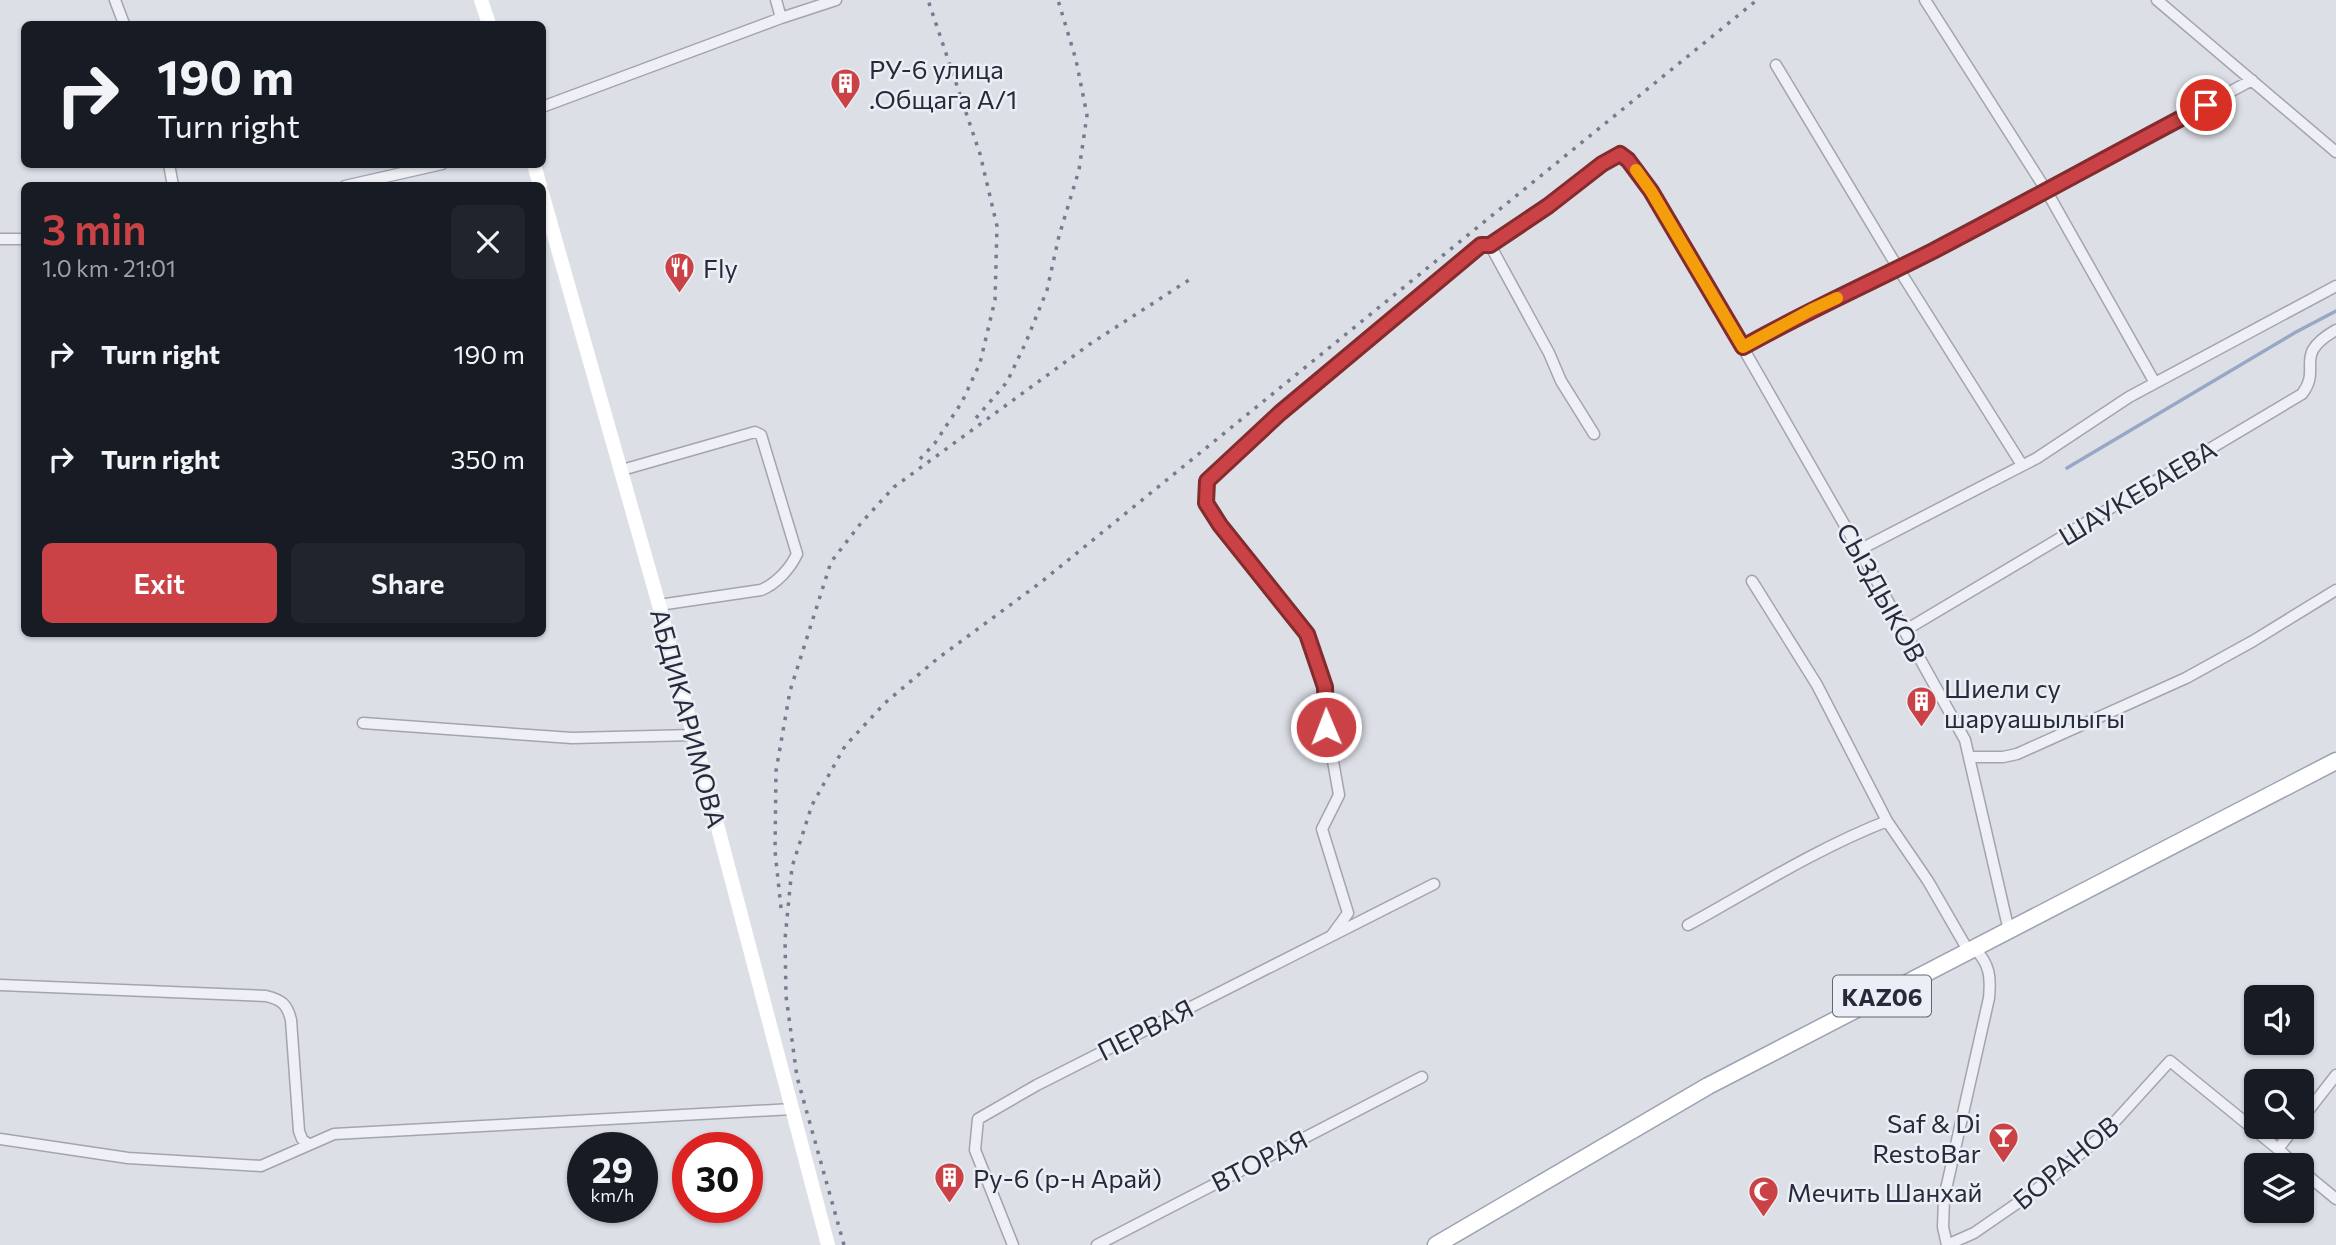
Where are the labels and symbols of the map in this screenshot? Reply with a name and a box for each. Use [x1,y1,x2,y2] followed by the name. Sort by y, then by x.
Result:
[869,53,1017,114] place label: РУ-6 улица .Общага А/1
[829,66,863,110] building icon: РУ-6 улица .Общага А/1
[2176,75,2236,135] pin
[663,250,697,294] restaurant icon: Fly
[703,252,738,283] place label: Fly
[2053,433,2221,551] street label: ШАУКЕБАЕВА
[1831,517,1933,667] street label: СЫЗДЫКОВ
[645,605,733,831] street label: АБДИКАРИМОВА
[1944,672,2125,733] place label: Шиели су шаруашылыгы
[1904,685,1938,729] building icon: Шиели су шаруашылыгы
[1289,690,1363,764] position arrow
[1833,976,1931,1016] road number: KАZ06
[1092,992,1198,1066] street label: ПЕРВАЯ
[1872,1107,1981,1168] place label: Saf & Di RestoBar
[2006,1109,2124,1215] street label: БОРАНОВ
[1987,1120,2021,1164] bar icon: Saf & Di RestoBar
[1206,1123,1312,1197] street label: ВТОРАЯ
[672,1132,763,1223] speed limit sign: 30
[933,1160,967,1204] building icon: Ру-6 (р-н Арай)
[973,1162,1162,1193] place label: Ру-6 (р-н Арай)
[1747,1174,1781,1218] mosque icon: Мечить Шанхай
[1787,1176,1983,1207] place label: Мечить Шанхай

